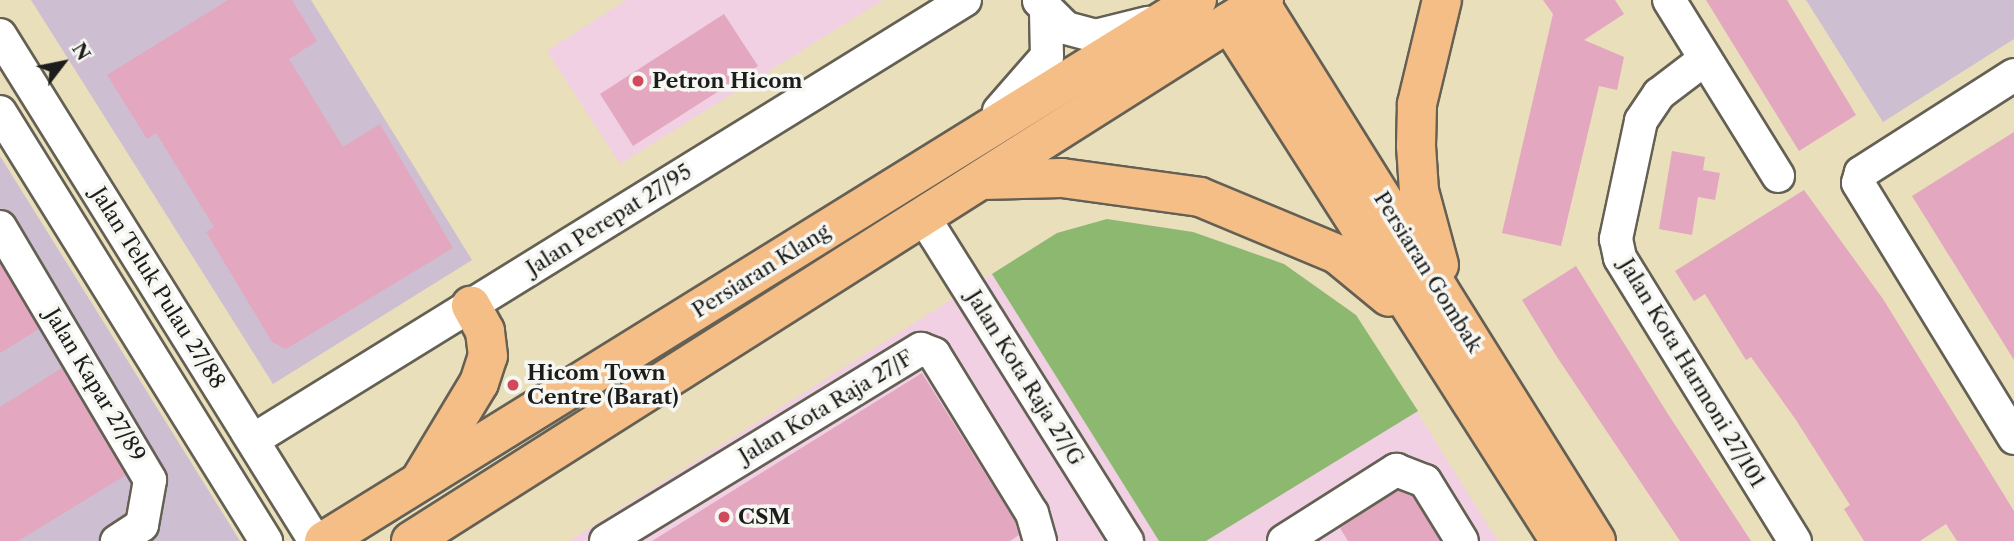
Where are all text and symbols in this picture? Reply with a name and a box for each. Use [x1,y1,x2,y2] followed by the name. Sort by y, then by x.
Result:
[28,28,98,98] north arrow
[67,39,95,65] text: N
[652,68,802,94] place label: Petron Hicom
[630,73,646,89] marker: Petron Hicom
[522,159,696,281] street label: Jalan Perepat 27/95
[85,182,231,394] street label: Jalan Teluk Pulau 27/88
[1368,187,1488,357] street label: Persiaran Gombak
[688,219,834,323] street label: Persiaran Klang
[1614,254,1770,492] street label: Jalan Kota Harmoni 27/101
[961,286,1089,470] street label: Jalan Kota Raja 27/G
[39,304,151,466] street label: Jalan Kapar 27/89
[734,345,918,469] street label: Jalan Kota Raja 27/F
[527,360,679,410] place label: Hicom Town Centre (Barat)
[505,377,521,393] marker: Hicom Town Centre (Barat)
[738,504,791,530] place label: CSM
[716,509,732,525] marker: CSM

